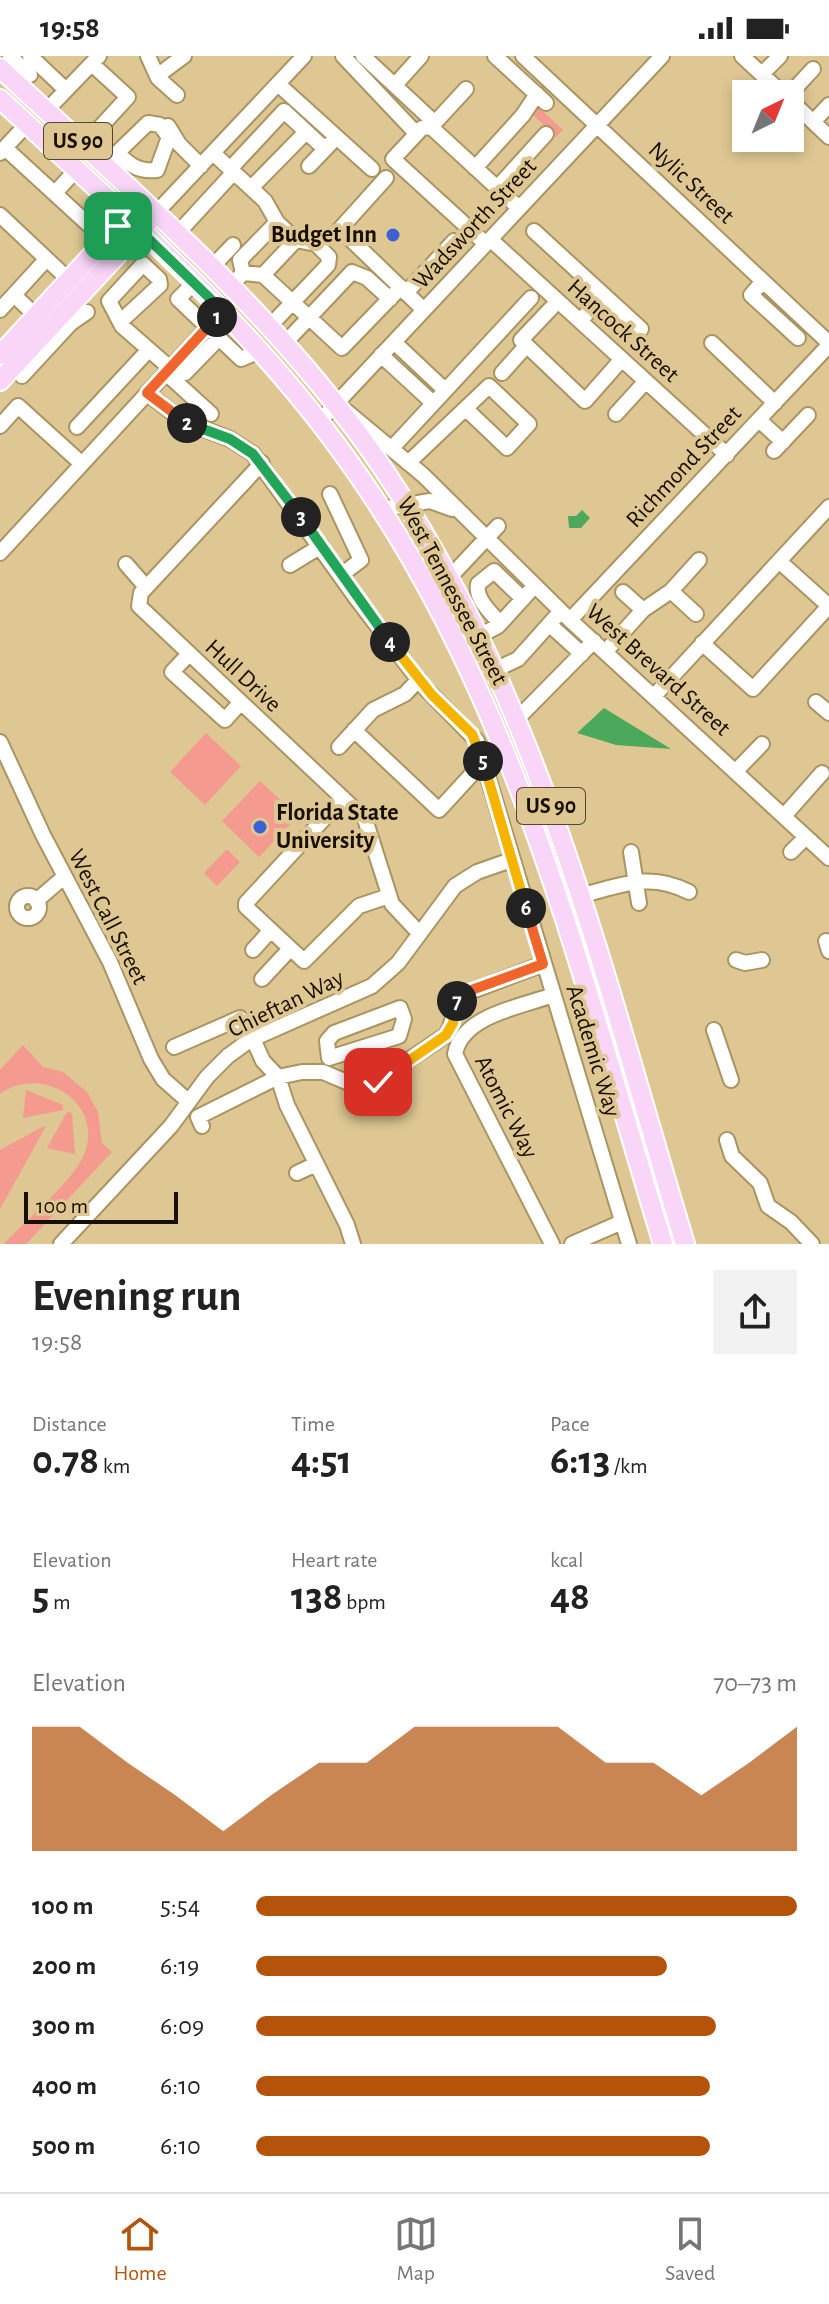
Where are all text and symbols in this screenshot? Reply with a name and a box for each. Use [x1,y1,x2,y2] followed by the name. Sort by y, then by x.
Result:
[40,13,100,43] text: 19:58
[732,80,804,152] north arrow
[732,80,804,152] map controls
[44,123,112,159] road number: US 90
[644,138,739,229] street label: Nylic Street
[409,154,541,294] street label: Wadsworth Street
[84,192,152,260] pin
[96,204,140,248] icon: arrive
[271,223,377,247] place label: Budget Inn
[384,226,402,244] marker: Budget Inn
[563,275,684,387] street label: Hancock Street
[197,297,237,337] pin: 1
[213,306,221,328] text: 1
[622,401,746,532] street label: Richmond Street
[167,403,207,443] pin: 2
[182,412,192,434] text: 2
[392,493,512,689] street label: West Tennessee Street
[281,497,321,537] pin: 3
[296,506,306,528] text: 3
[581,599,735,741] street label: West Brevard Street
[370,622,410,662] pin: 4
[384,631,396,653] text: 4
[200,635,286,717] street label: Hull Drive
[463,741,503,781] pin: 5
[478,750,488,772] text: 5
[517,788,585,824] road number: US 90
[276,801,398,853] place label: Florida State University
[251,818,269,836] marker: Florida State University
[64,846,152,989] street label: West Call Street
[506,888,546,928] pin: 6
[521,897,531,919] text: 6
[224,966,348,1042] street label: Chieftan Way
[437,981,477,1021] pin: 7
[562,982,624,1120] street label: Academic Way
[452,990,462,1012] text: 7
[344,1048,412,1116] pin
[470,1052,542,1162] street label: Atomic Way
[356,1060,400,1104] icon: check
[24,1188,178,1224] scale bar
[36,1195,88,1217] text: 100 m
[713,1270,797,1354] button: share
[32,1275,241,1319] text: Evening run
[32,1329,82,1355] text: 19:58
[32,1413,107,1435] text: Distance
[291,1413,335,1435] text: Time
[550,1413,590,1435] text: Pace
[32,1441,99,1481] text: 0.78
[291,1441,352,1481] text: 4:51
[550,1441,610,1481] text: 6:13
[99,1455,130,1477] text: km
[610,1455,648,1477] text: /km
[32,1549,112,1571] text: Elevation
[291,1549,377,1571] text: Heart rate
[550,1549,584,1571] text: kcal
[32,1577,49,1617] text: 5
[291,1577,342,1617] text: 138
[550,1577,590,1617] text: 48
[49,1591,71,1613] text: m
[342,1591,386,1613] text: bpm
[32,1670,126,1696] text: Elevation
[713,1670,797,1696] text: 70–73 m
[32,1893,93,1919] text: 100 m
[160,1893,200,1919] text: 5:54
[32,1953,96,1979] text: 200 m
[160,1953,199,1979] text: 6:19
[32,2013,95,2039] text: 300 m
[160,2013,204,2039] text: 6:09
[32,2073,97,2099] text: 400 m
[160,2073,201,2099] text: 6:10
[32,2133,95,2159] text: 500 m
[160,2133,201,2159] text: 6:10
[114,2212,167,2286] tab: Home
[394,2212,438,2286] tab: Map
[665,2212,715,2286] tab: Saved

